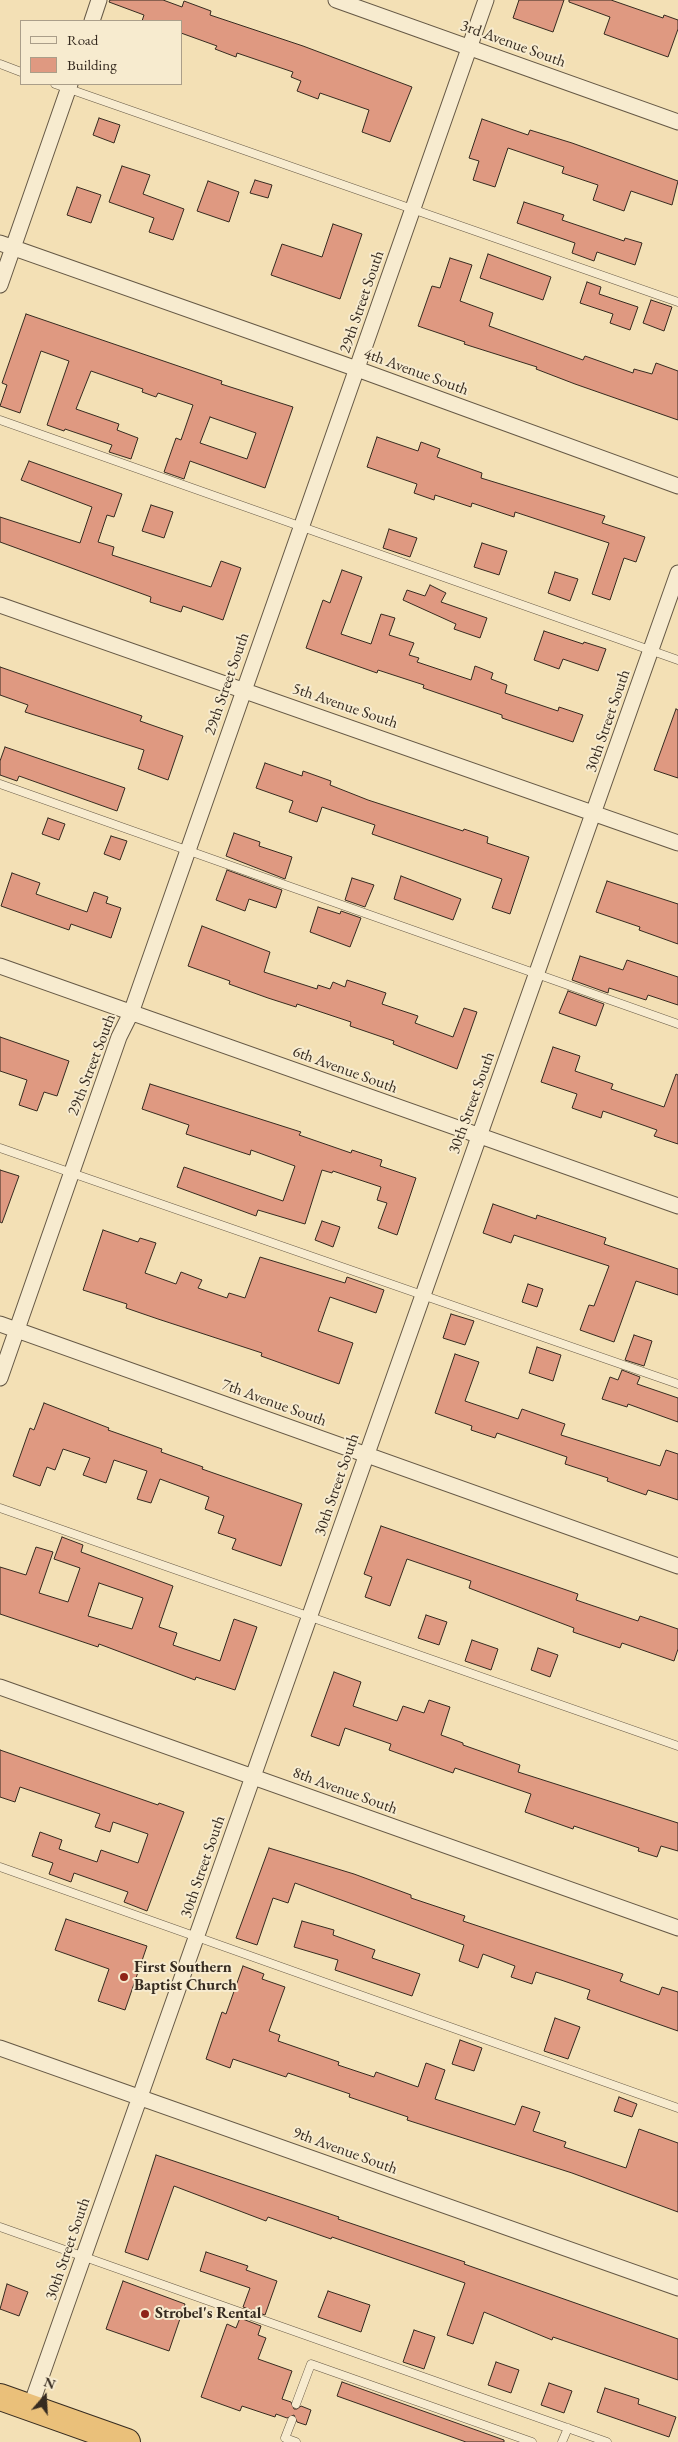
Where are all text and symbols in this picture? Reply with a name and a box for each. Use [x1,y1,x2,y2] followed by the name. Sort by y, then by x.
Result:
[458,16,568,72] street label: 3rd Avenue South
[20,20,182,85] legend
[67,30,98,49] text: Road
[67,55,117,74] text: Building
[335,248,389,356] street label: 29th Street South
[361,344,471,400] street label: 4th Avenue South
[200,630,254,738] street label: 29th Street South
[581,667,635,775] street label: 30th Street South
[290,679,400,733] street label: 5th Avenue South
[64,1012,120,1118] street label: 29th Street South
[290,1042,400,1098] street label: 6th Avenue South
[445,1049,499,1157] street label: 30th Street South
[219,1375,329,1431] street label: 7th Avenue South
[310,1431,364,1539] street label: 30th Street South
[290,1763,400,1819] street label: 8th Avenue South
[176,1813,230,1921] street label: 30th Street South
[134,1958,237,1996] place label: First Southern Baptist Church
[118,1971,130,1983] marker: First Southern Baptist Church
[290,2123,400,2179] street label: 9th Avenue South
[41,2195,95,2303] street label: 30th Street South
[155,2304,261,2324] place label: Strobel's Rental
[139,2308,151,2320] marker: Strobel's Rental
[20,2372,70,2422] north arrow
[42,2372,58,2393] text: N

